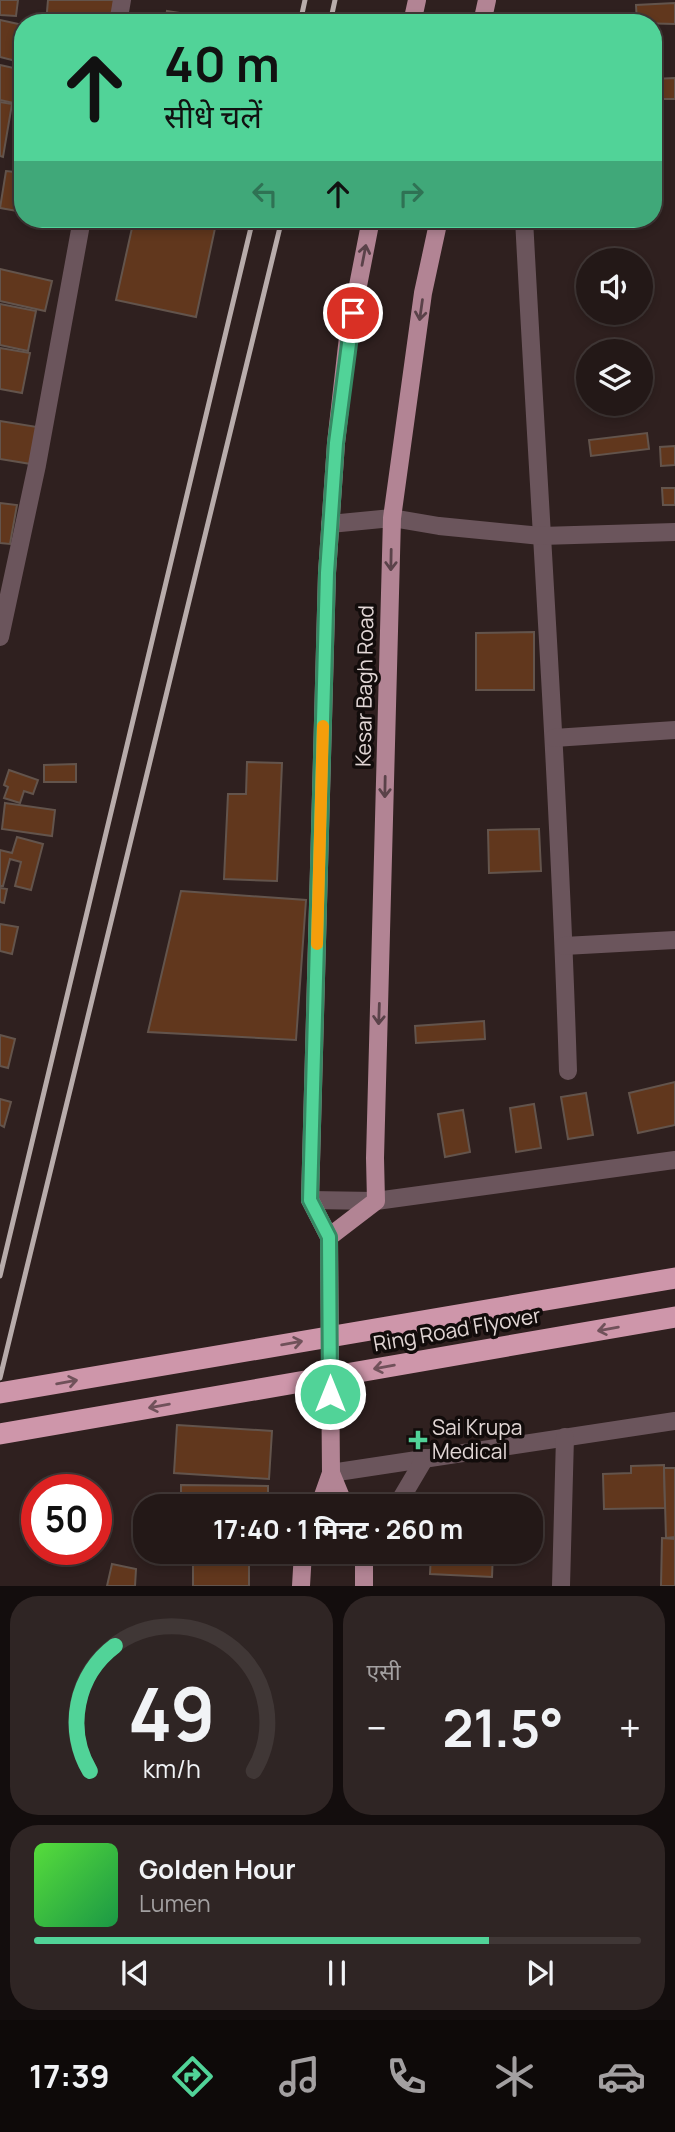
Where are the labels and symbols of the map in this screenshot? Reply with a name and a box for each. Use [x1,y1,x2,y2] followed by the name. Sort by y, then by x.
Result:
[358,244,372,267] one-way arrow
[323,283,383,343] pin
[414,298,427,321] one-way arrow
[384,548,397,571] one-way arrow
[349,605,379,767] street label: Kesar Bagh Road
[379,775,392,798] one-way arrow
[373,1003,386,1026] one-way arrow
[371,1300,543,1358] street label: Ring Road Flyover
[597,1323,620,1336] one-way arrow
[280,1336,302,1349] one-way arrow
[293,1357,367,1431] position arrow
[373,1361,395,1374] one-way arrow
[55,1375,78,1388] one-way arrow
[148,1400,171,1413] one-way arrow
[432,1413,522,1465] place label: Sai Krupa Medical
[410,1432,426,1448] marker: Sai Krupa Medical
[21,1474,112,1565] speed limit sign: 50

